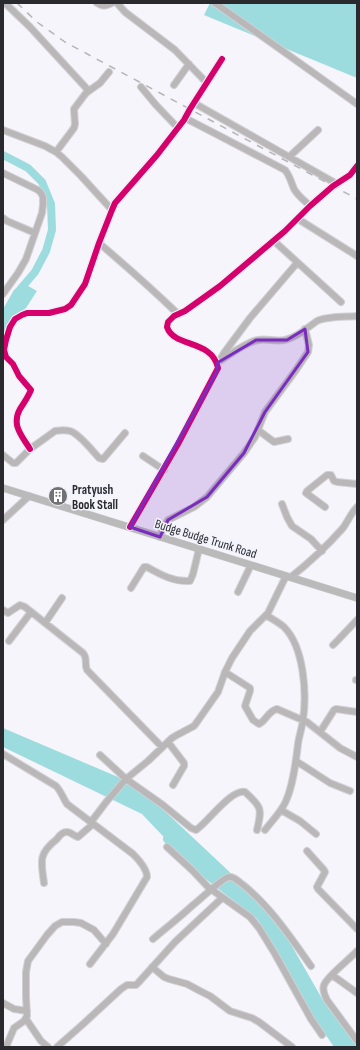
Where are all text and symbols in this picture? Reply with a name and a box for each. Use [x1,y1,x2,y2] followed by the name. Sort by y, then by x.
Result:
[72,482,118,513] place label: Pratyush Book Stall
[47,485,69,507] building icon: Pratyush Book Stall
[153,516,259,562] street label: Budge Budge Trunk Road

